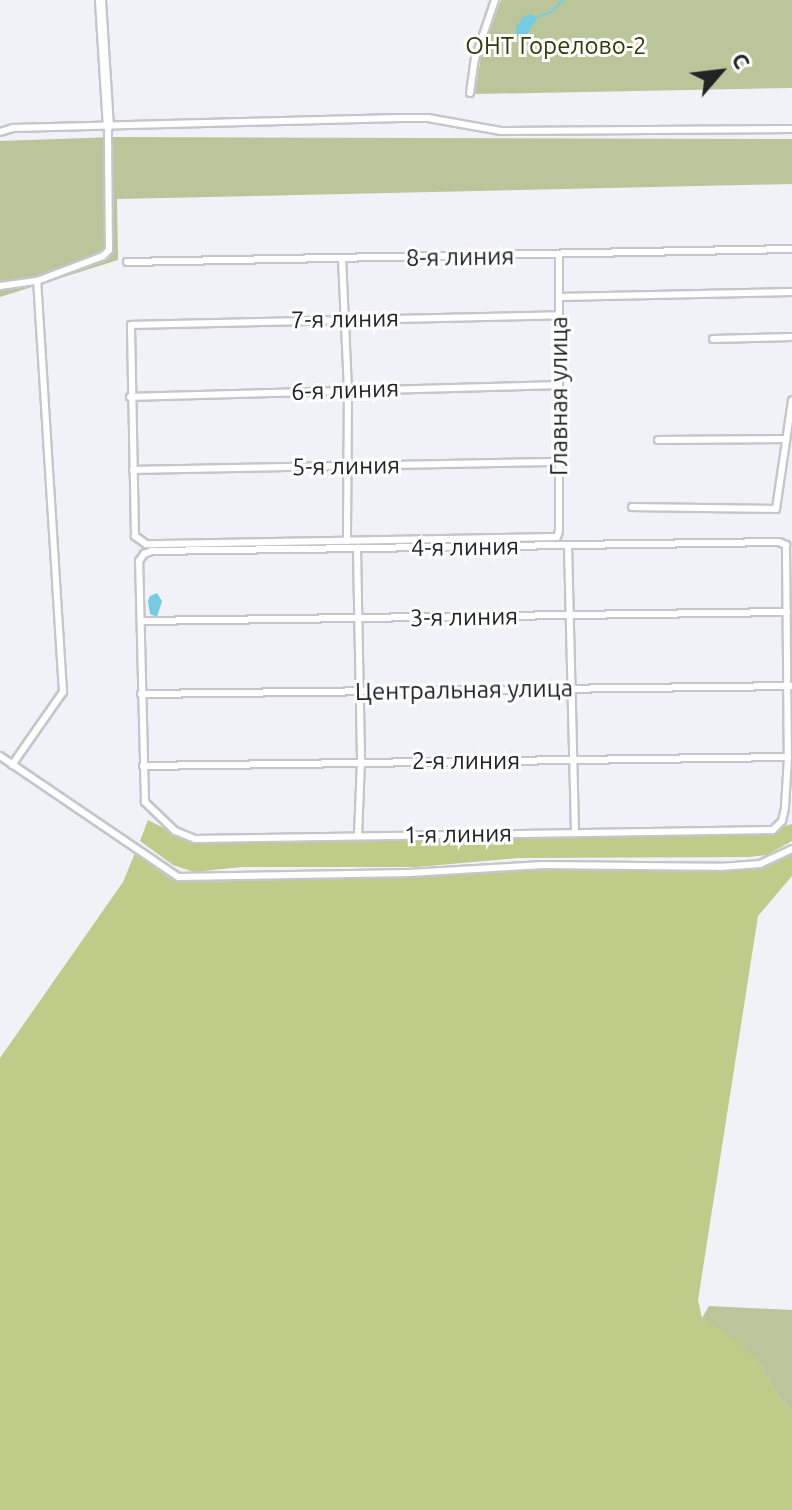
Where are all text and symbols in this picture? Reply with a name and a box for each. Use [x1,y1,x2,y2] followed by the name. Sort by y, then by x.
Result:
[465,32,647,60] park label: ОНТ Горелово-2
[680,32,760,112] north arrow
[727,48,756,73] text: С
[406,242,514,272] street label: 8-я линия
[291,304,399,334] street label: 7-я линия
[545,316,573,476] street label: Главная улица
[290,374,400,406] street label: 6-я линия
[292,451,400,481] street label: 5-я линия
[411,532,519,562] street label: 4-я линия
[410,602,518,632] street label: 3-я линия
[355,674,573,706] street label: Центральная улица
[412,747,520,775] street label: 2-я линия
[404,819,512,849] street label: 1-я линия

